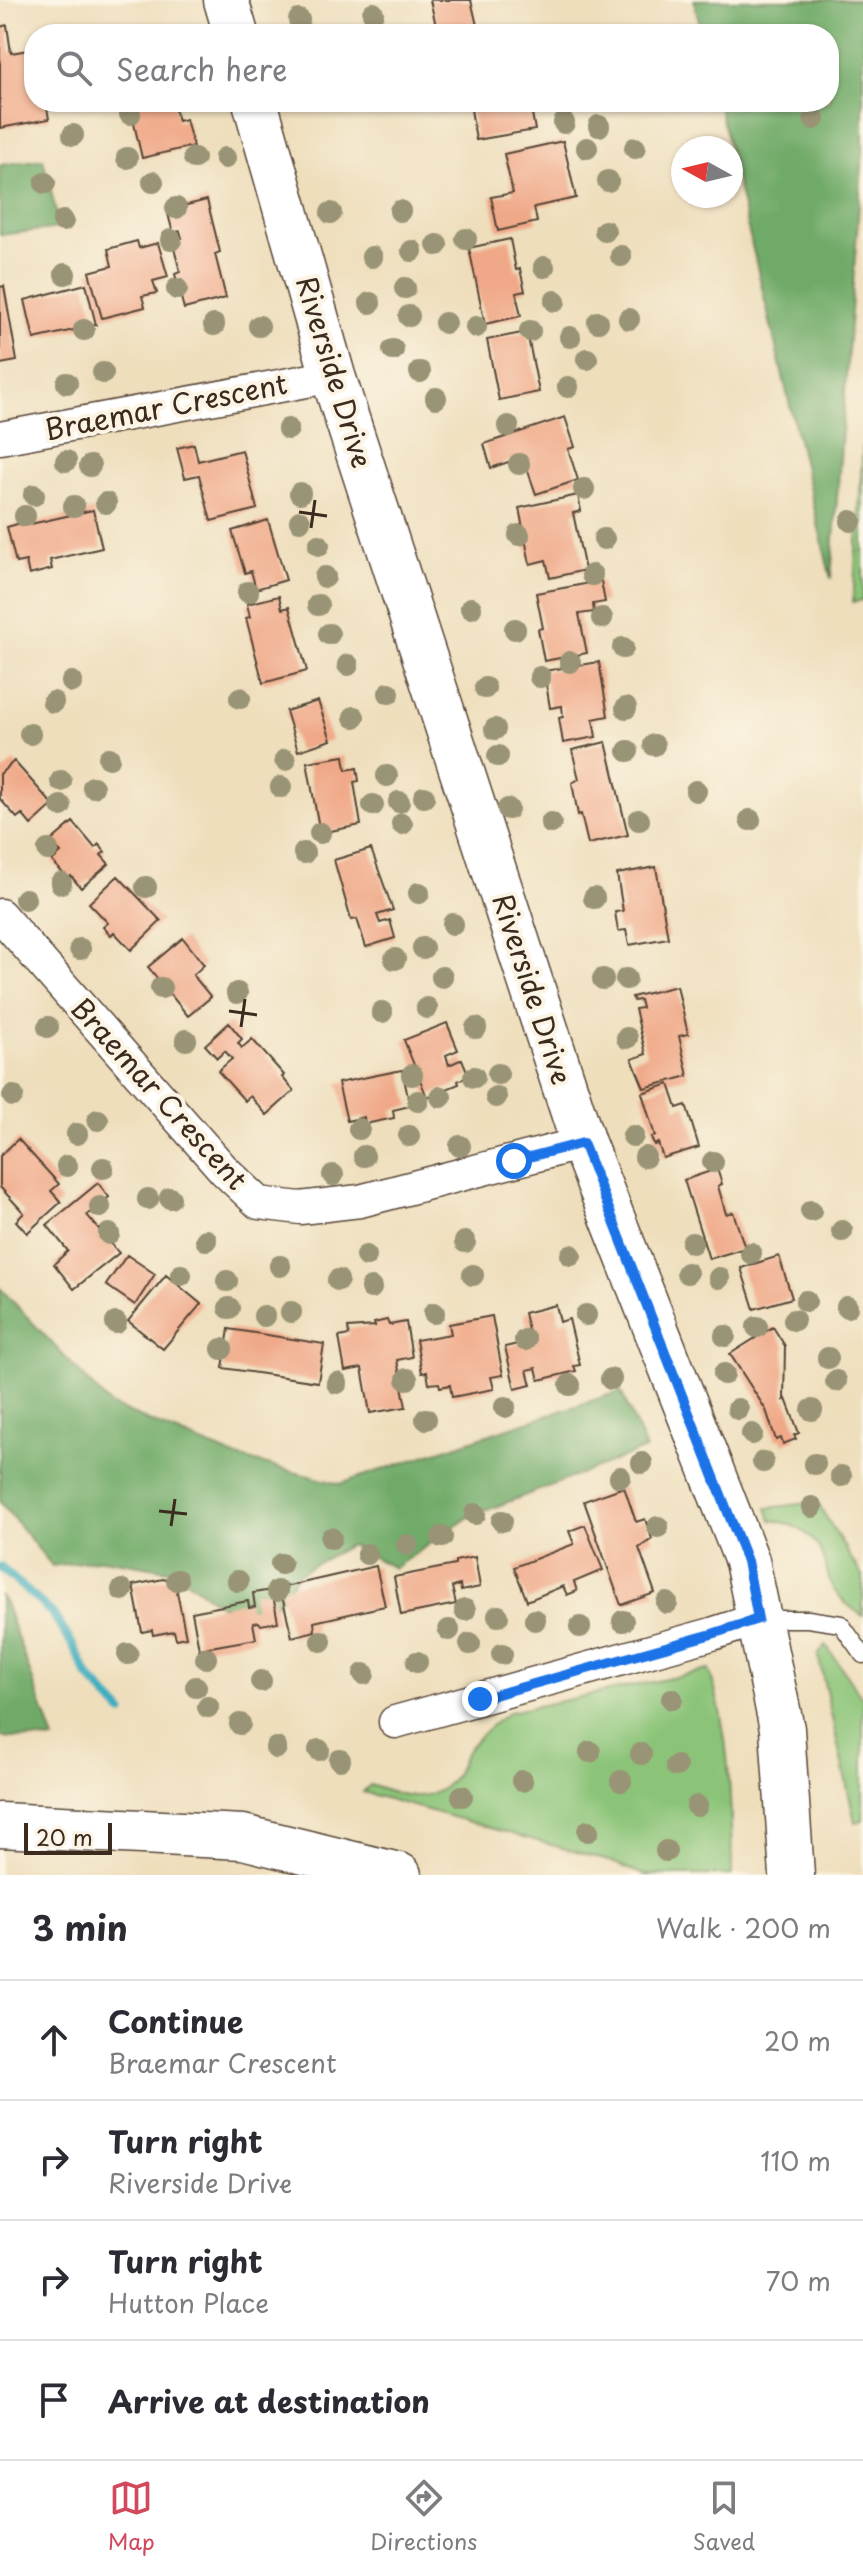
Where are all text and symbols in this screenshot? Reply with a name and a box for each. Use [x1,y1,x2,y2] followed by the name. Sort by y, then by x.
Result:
[24,24,839,112] search box
[52,46,96,90] icon: search
[116,46,288,91] text: Search here
[671,136,743,208] north arrow
[286,270,385,473] street label: Riverside Drive
[41,361,291,450] street label: Braemar Crescent
[482,888,585,1089] street label: Riverside Drive
[62,987,258,1199] street label: Braemar Crescent
[496,1143,532,1179] route start
[462,1681,498,1717] route end
[24,1819,112,1855] scale bar
[36,1820,93,1853] text: 20 m
[32,1901,128,1953] text: 3 min
[656,1908,831,1947] text: Walk · 200 m
[108,1998,243,2043] text: Continue
[32,2018,76,2062] icon: ahead
[764,2021,831,2060] text: 20 m
[108,2043,337,2082] text: Braemar Crescent
[108,2118,263,2163] text: Turn right
[32,2138,76,2182] icon: right
[760,2141,831,2180] text: 110 m
[108,2163,292,2202] text: Riverside Drive
[108,2238,263,2283] text: Turn right
[32,2258,76,2302] icon: right
[766,2261,831,2300] text: 70 m
[108,2283,269,2322] text: Hutton Place
[32,2378,76,2422] icon: arrive
[108,2378,430,2423] text: Arrive at destination
[108,2476,155,2557] tab: Map
[370,2476,477,2557] tab: Directions
[693,2476,755,2557] tab: Saved

